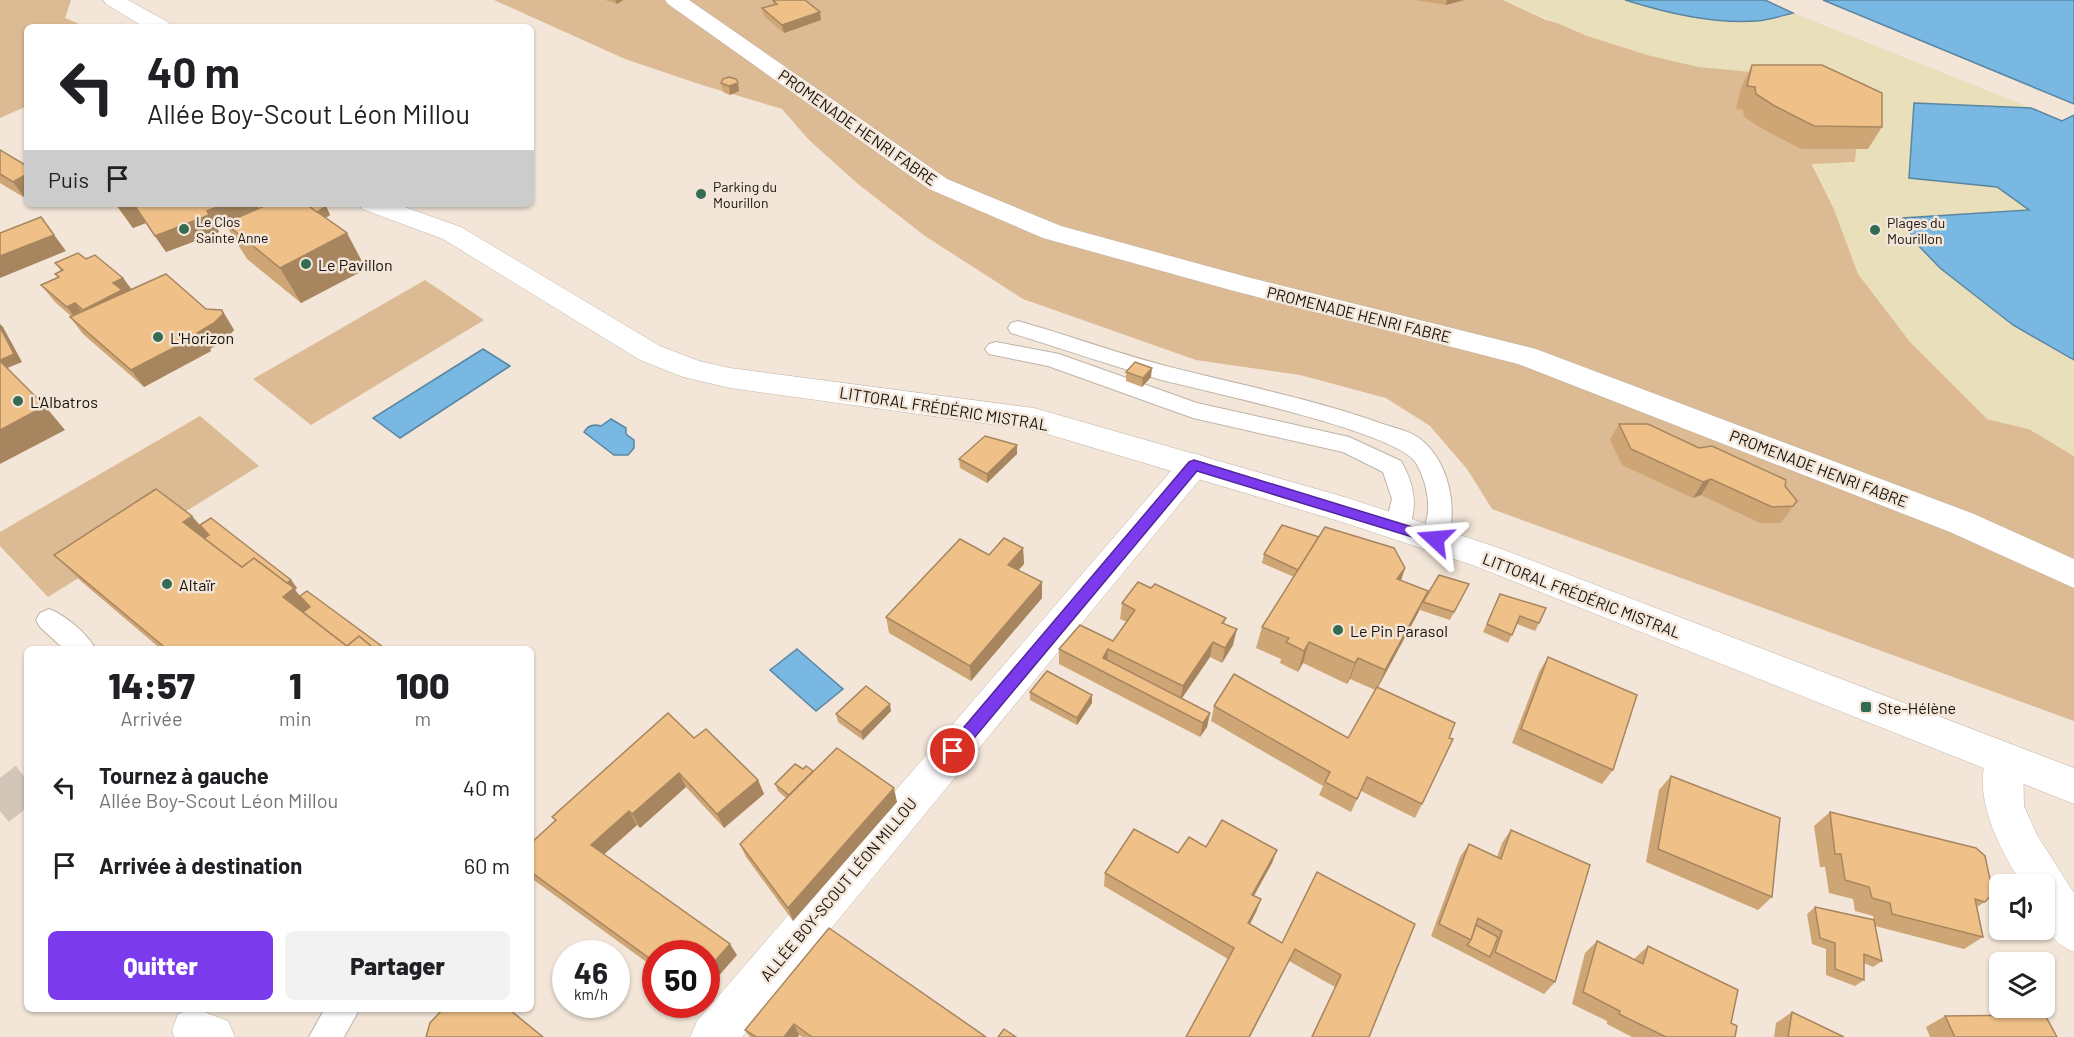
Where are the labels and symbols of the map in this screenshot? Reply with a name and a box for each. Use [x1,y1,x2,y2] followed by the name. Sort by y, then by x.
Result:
[775,65,941,189] street label: PROMENADE HENRI FABRE
[713,178,777,211] place label: Parking du Mourillon
[694,187,708,201] marker: Parking du Mourillon
[196,213,269,246] place label: Le Clos Sainte Anne
[1887,214,1945,247] place label: Plages du Mourillon
[177,222,191,236] marker: Le Clos Sainte Anne
[1868,223,1882,237] marker: Plages du Mourillon
[318,255,393,274] place label: Le Pavillon
[299,257,313,271] marker: Le Pavillon
[1265,282,1453,346] street label: PROMENADE HENRI FABRE
[170,328,234,347] place label: L'Horizon
[151,330,165,344] marker: L'Horizon
[838,382,1050,434] street label: LITTORAL FRÉDÉRIC MISTRAL
[30,392,98,411] place label: L'Albatros
[11,394,25,408] marker: L'Albatros
[1727,425,1911,511] street label: PROMENADE HENRI FABRE
[1403,507,1467,571] position arrow
[1480,548,1684,642] street label: LITTORAL FRÉDÉRIC MISTRAL
[179,575,216,594] place label: Altaïr
[160,577,174,591] marker: Altaïr
[1350,621,1448,640] place label: Le Pin Parasol
[1331,623,1345,637] marker: Le Pin Parasol
[1878,698,1956,717] place label: Ste-Hélène
[1859,700,1873,714] marker: Ste-Hélène
[927,725,978,776] pin
[756,794,920,984] street label: ALLÉE BOY-SCOUT LÉON MILLOU
[642,940,720,1018] speed limit sign: 50

